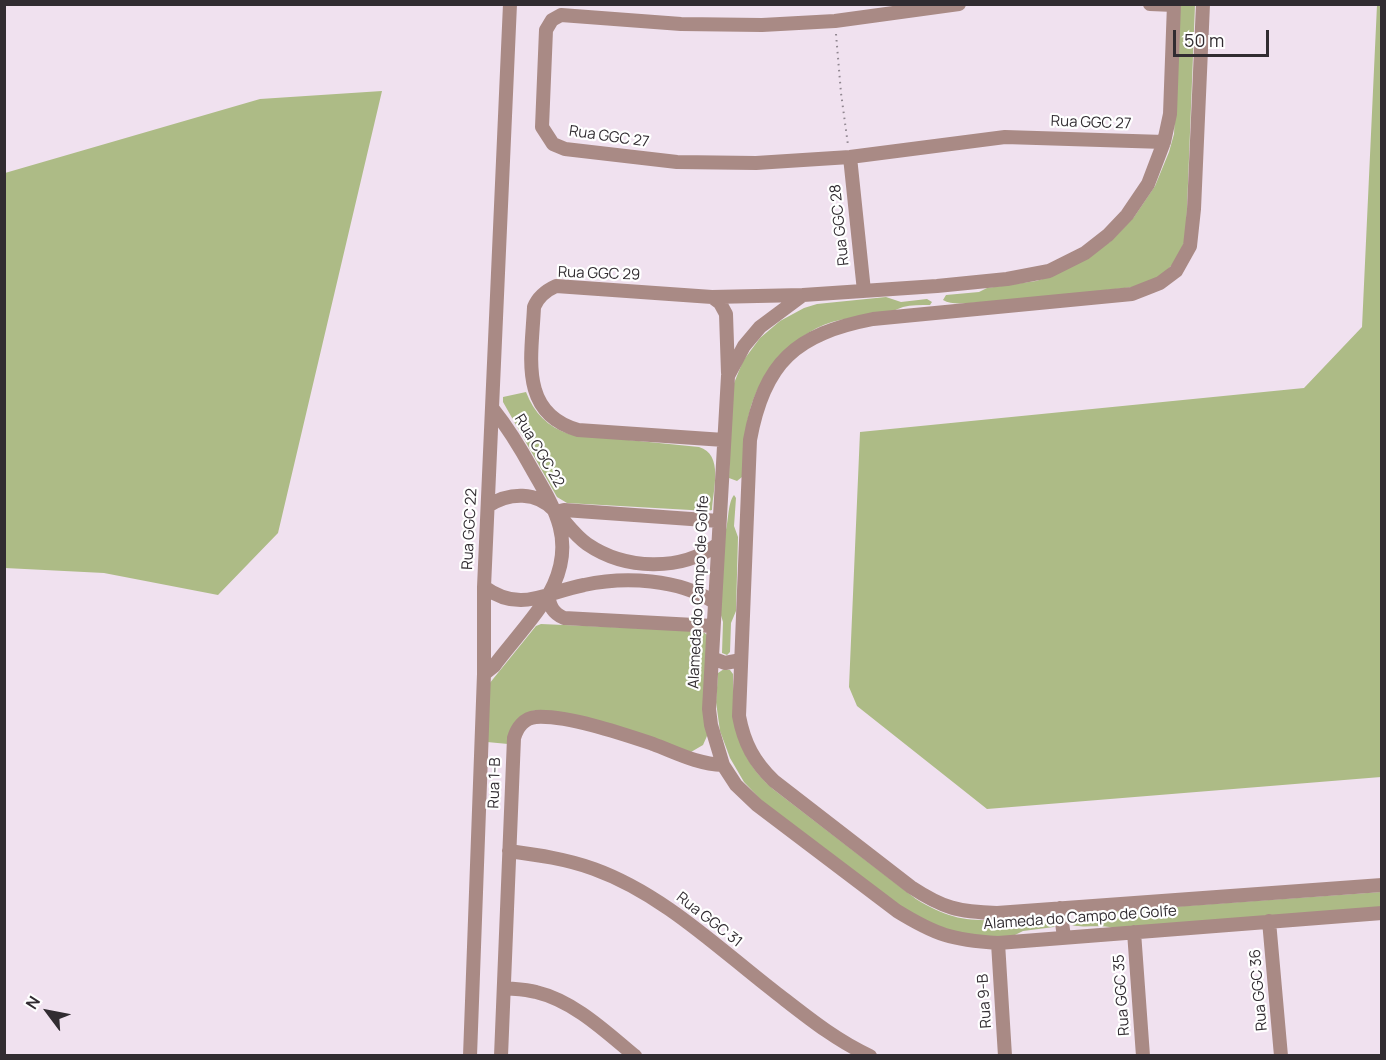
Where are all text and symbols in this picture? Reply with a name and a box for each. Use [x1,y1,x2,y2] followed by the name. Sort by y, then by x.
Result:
[1176,18,1272,56] scale bar
[1184,28,1224,52] text: 50 m
[1050,113,1132,133] street label: Rua GGC 27
[568,122,650,152] street label: Rua GGC 27
[827,183,853,267] street label: Rua GGC 28
[557,264,641,284] street label: Rua GGC 29
[510,411,568,491] street label: Rua CGC 22
[459,488,481,570] street label: Rua GGC 22
[685,495,713,689] street label: Alameda do Campo de Golfe
[485,757,505,809] street label: Rua 1-B
[672,889,746,951] street label: Rua GGC 31
[983,902,1177,934] street label: Alameda do Campo de Golfe
[1246,948,1272,1032] street label: Rua GGC 36
[1110,954,1134,1036] street label: Rua GGC 35
[974,973,996,1029] street label: Rua 9-B
[18,982,78,1042] north arrow
[20,992,45,1013] text: N

